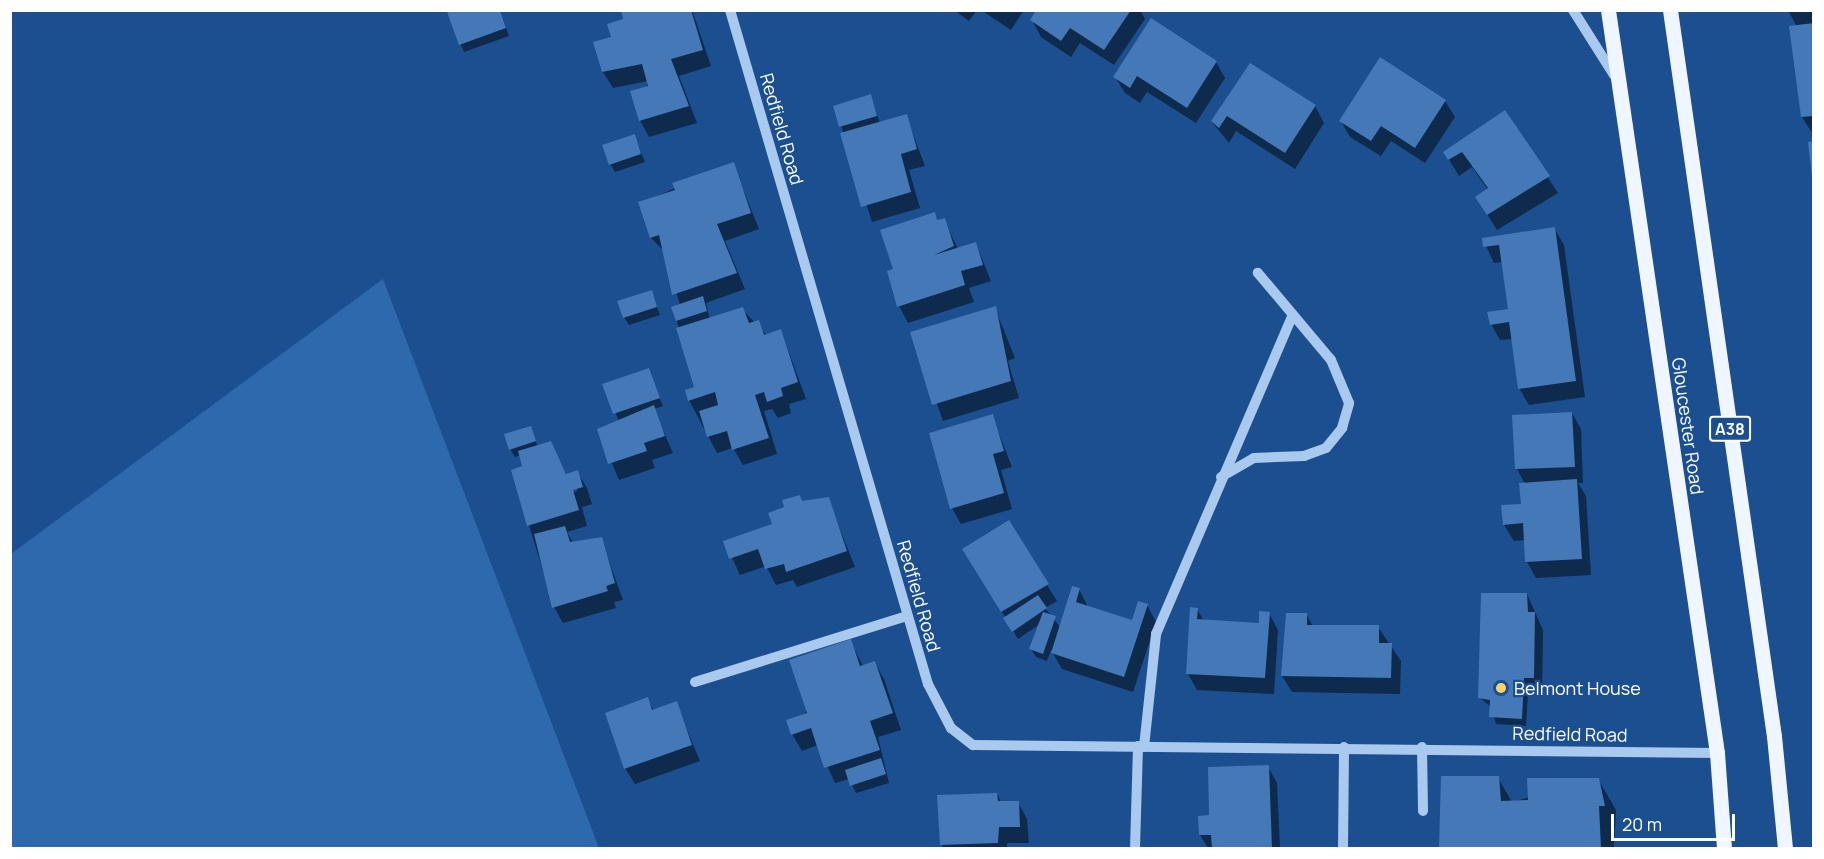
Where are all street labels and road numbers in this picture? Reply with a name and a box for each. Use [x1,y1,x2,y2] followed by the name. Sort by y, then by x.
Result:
[756,71,808,187] street label: Redfield Road
[1668,356,1708,496] street label: Gloucester Road
[1709,416,1751,442] road number: A38
[893,538,945,654] street label: Redfield Road
[1512,722,1628,746] street label: Redfield Road

